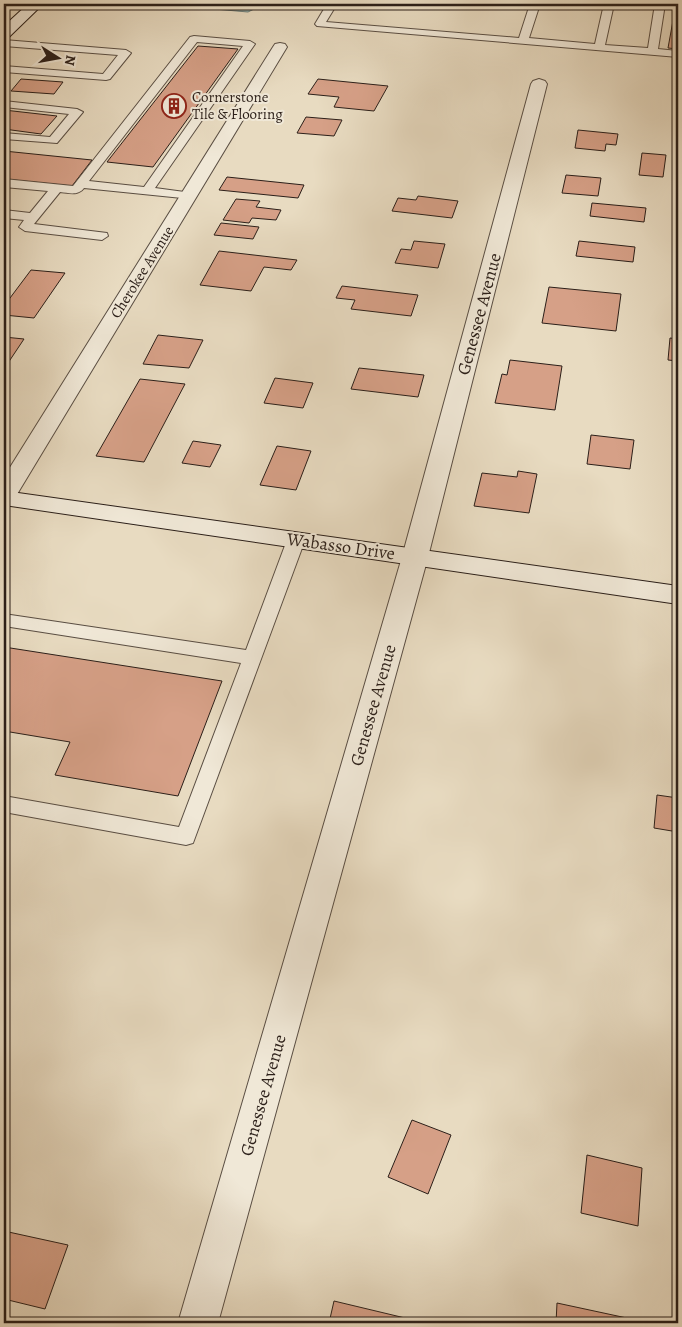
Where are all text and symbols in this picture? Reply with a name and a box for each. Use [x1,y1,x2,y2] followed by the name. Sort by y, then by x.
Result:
[32,32,82,82] north arrow
[60,54,81,67] text: N
[192,87,283,124] place label: Cornerstone Tile & Flooring
[161,93,187,119] building icon: Cornerstone Tile & Flooring
[106,222,179,322] street label: Cherokee Avenue
[451,250,507,378] street label: Genessee Avenue
[285,526,396,565] street label: Wabasso Drive
[344,641,402,769] street label: Genessee Avenue
[234,1031,292,1159] street label: Genessee Avenue

